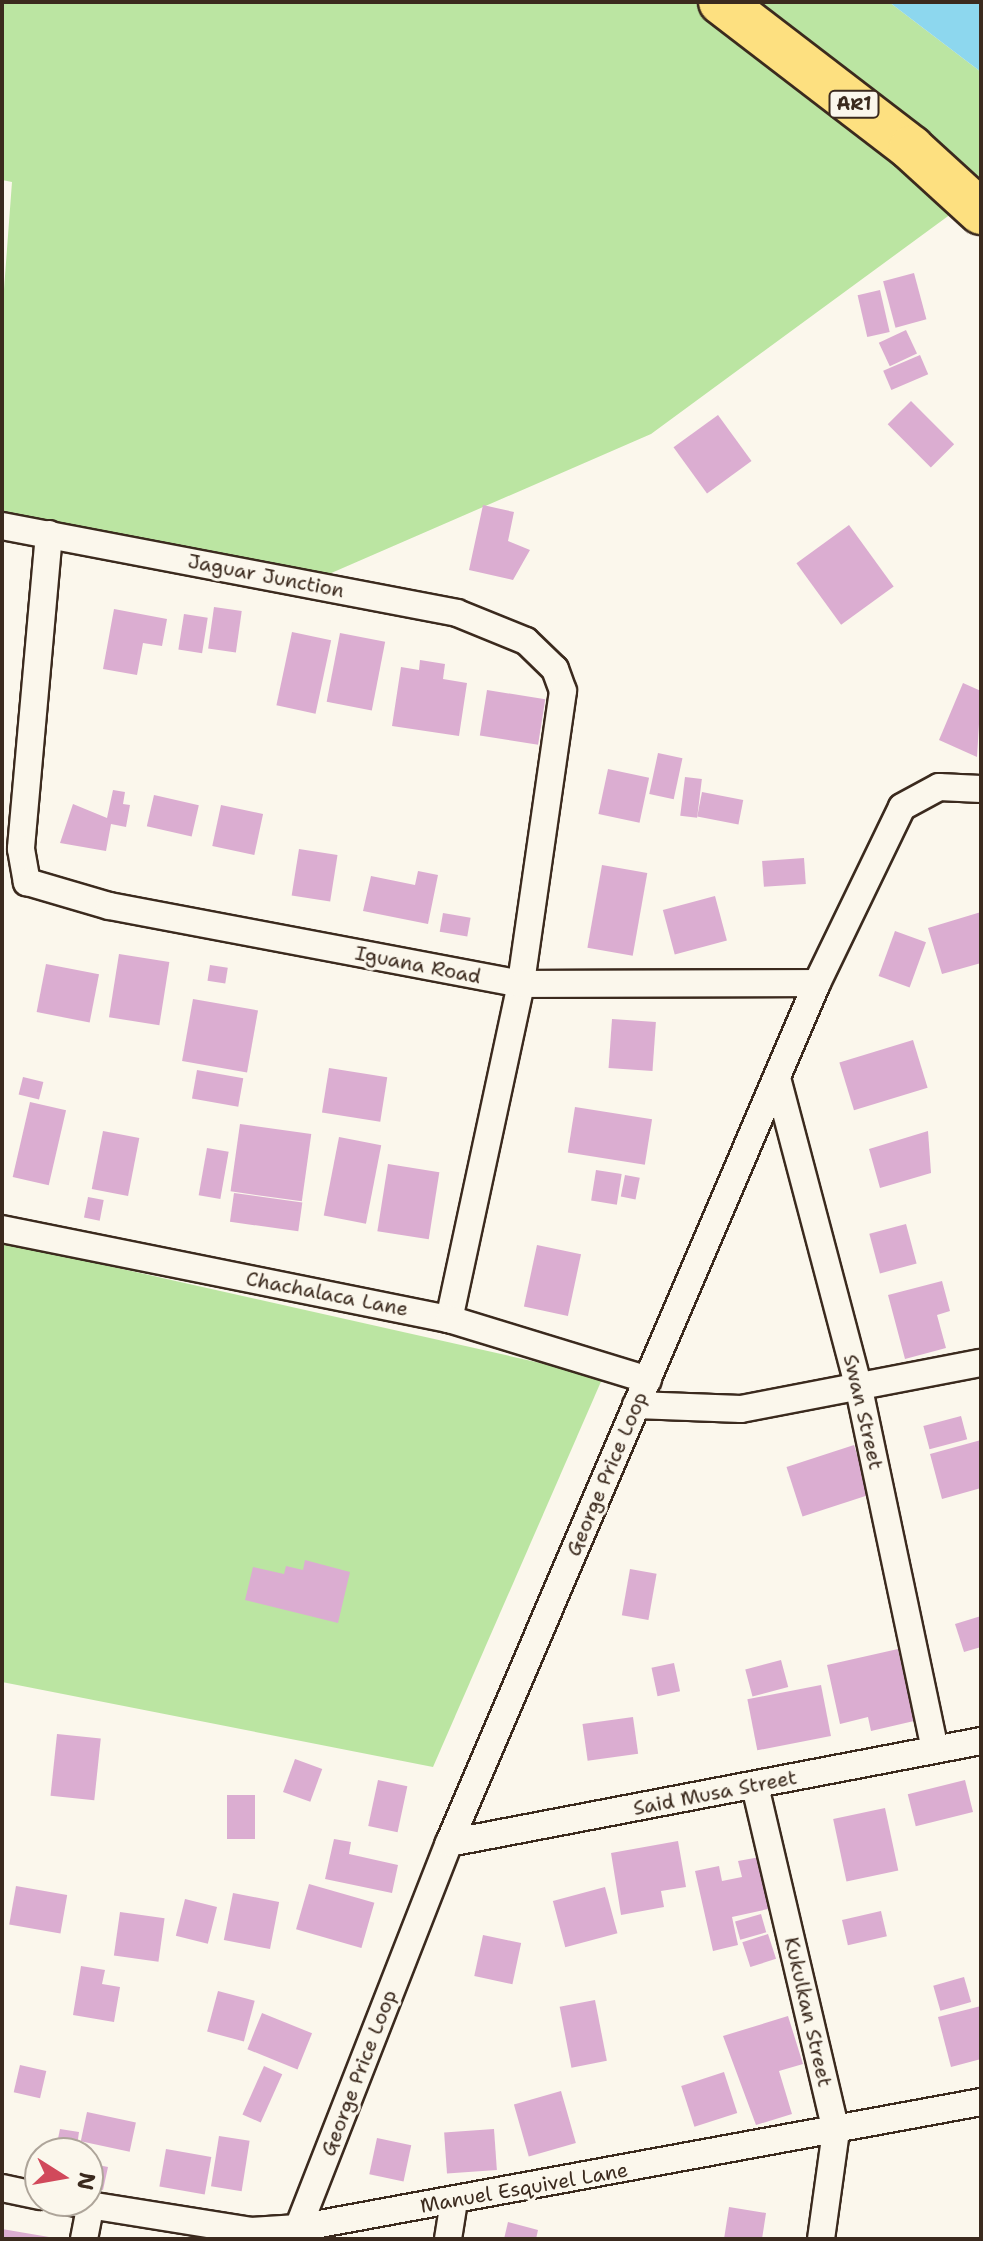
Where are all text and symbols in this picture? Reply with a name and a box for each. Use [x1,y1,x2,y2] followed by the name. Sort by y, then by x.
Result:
[828,90,880,118] road number: AR1
[186,549,346,603] street label: Jaguar Junction
[353,941,483,989] street label: Iguana Road
[244,1266,410,1322] street label: Chachalaca Lane
[838,1352,888,1472] street label: Swan Street
[562,1388,652,1560] street label: George Price Loop
[631,1765,799,1821] street label: Said Musa Street
[779,1935,837,2089] street label: Kukulkan Street
[316,1986,402,2160] street label: George Price Loop
[24,2137,104,2217] north arrow
[418,2158,630,2218] street label: Manuel Esquivel Lane
[70,2170,102,2193] text: N

